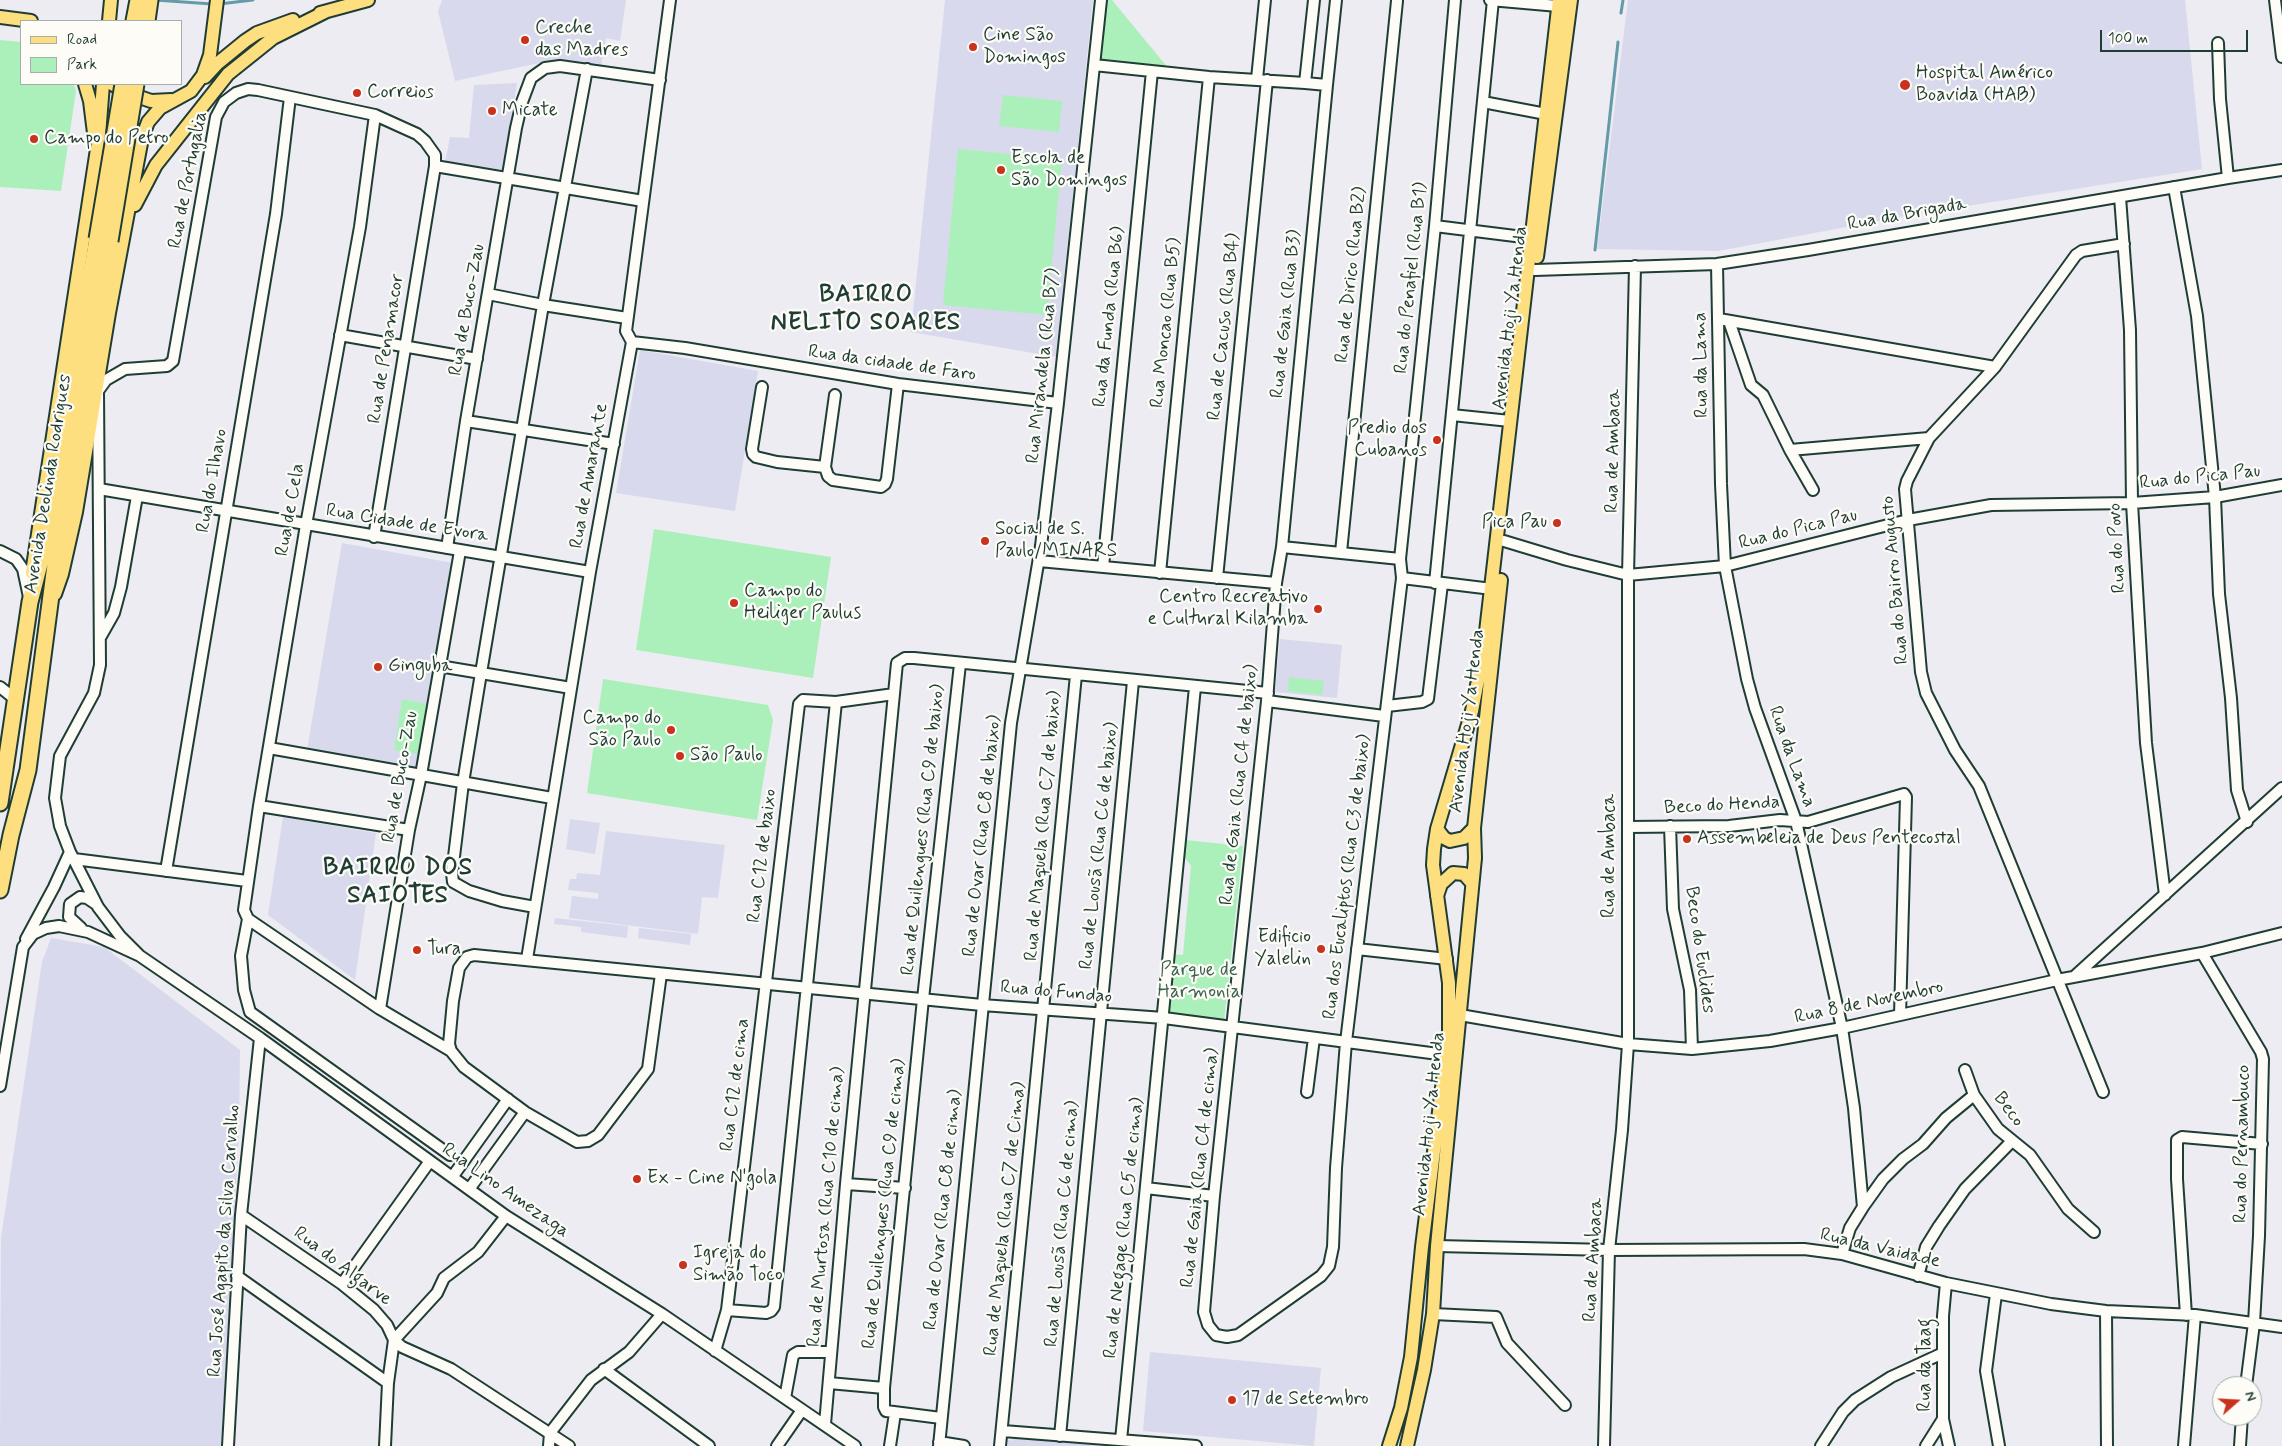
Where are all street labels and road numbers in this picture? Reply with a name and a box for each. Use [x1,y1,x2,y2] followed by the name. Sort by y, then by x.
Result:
[165,109,213,251] street label: Rua de Portugalia
[1391,181,1433,375] street label: Rua do Penafiel (Rua B1)
[1331,186,1373,364] street label: Rua de Dirico (Rua B2)
[1846,193,1968,237] street label: Rua da Brigada
[1089,225,1131,409] street label: Rua da Funda (Rua B6)
[1488,225,1534,411] street label: Avenida Hoji Ya Henda
[1267,229,1307,399] street label: Rua de Gaia (Rua B3)
[1204,232,1246,422] street label: Rua de Cacuso (Rua B4)
[1147,237,1187,409] street label: Rua Moncao (Rua B5)
[445,242,491,378] street label: Rua de Buco-Zau
[1022,267,1066,465] street label: Rua Mirandela (Rua B7)
[364,273,410,425] street label: Rua de Penamacor
[1690,312,1714,418] street label: Rua da Lama
[807,341,977,387] street label: Rua da cidade de Faro
[20,373,78,595] street label: Avenida Deolinda Rodrigues
[1602,389,1626,513] street label: Rua de Ambaca
[566,402,614,550] street label: Rua de Amarante
[193,427,233,535] street label: Rua do Ilhavo
[2139,460,2261,496] street label: Rua do Pica Pau
[272,462,310,558] street label: Rua de Cela
[1877,495,1915,665] street label: Rua do Bairro Augusto
[324,500,490,548] street label: Rua Cidade de Evora
[2104,502,2132,594] street label: Rua do Povo
[1736,504,1860,556] street label: Rua do Pica Pau
[1445,628,1491,814] street label: Avenida Hoji Ya Henda
[1216,663,1264,907] street label: Rua de Gaia (Rua C4 de baixo)
[897,683,951,977] street label: Rua de Quilengues (Rua C9 de baixo)
[1021,690,1067,962] street label: Rua de Maquela (Rua C7 de baixo)
[1762,703,1820,811] street label: Rua da Lama
[378,709,424,845] street label: Rua de Buco-Zau
[959,714,1007,958] street label: Rua de Ovar (Rua C8 de baixo)
[1076,721,1124,971] street label: Rua de Lousã (Rua C6 de baixo)
[1319,733,1377,1021] street label: Rua dos Eucaliptos (Rua C3 de baixo)
[743,788,783,924] street label: Rua C12 de baixo
[1663,792,1781,820] street label: Beco do Henda
[1599,794,1621,918] street label: Rua de Ambaca
[1679,885,1719,1015] street label: Beco do Euclides
[1793,976,1945,1030] street label: Rua 8 de Novembro
[999,977,1113,1009] street label: Rua do Fundao
[717,1017,755,1153] street label: Rua C12 de cima
[1409,1031,1451,1217] street label: Avenida Hoji Ya Henda
[1177,1047,1225,1289] street label: Rua de Gaia (Rua C4 de cima)
[858,1058,912,1350] street label: Rua de Quilengues (Rua C9 de cima)
[2230,1065,2256,1223] street label: Rua do Pernambuco
[803,1066,851,1348] street label: Rua de Murtosa (Rua C10 de cima)
[980,1081,1032,1357] street label: Rua de Maquela (Rua C7 de Cima)
[1988,1088,2028,1132] street label: Beco
[920,1089,968,1331] street label: Rua de Ovar (Rua C8 de cima)
[1100,1096,1150,1360] street label: Rua de Negage (Rua C5 de cima)
[1041,1100,1085,1348] street label: Rua de Lousã (Rua C6 de cima)
[204,1104,246,1378] street label: Rua José Agapito da Silva Carvalho
[437,1139,573,1243] street label: Rua Lino Amezaga
[1579,1197,1609,1323] street label: Rua de Ambaca
[288,1223,396,1311] street label: Rua do Algarve
[1818,1224,1942,1274] street label: Rua da Vaidade
[1915,1318,1937,1412] street label: Rua da Taag

